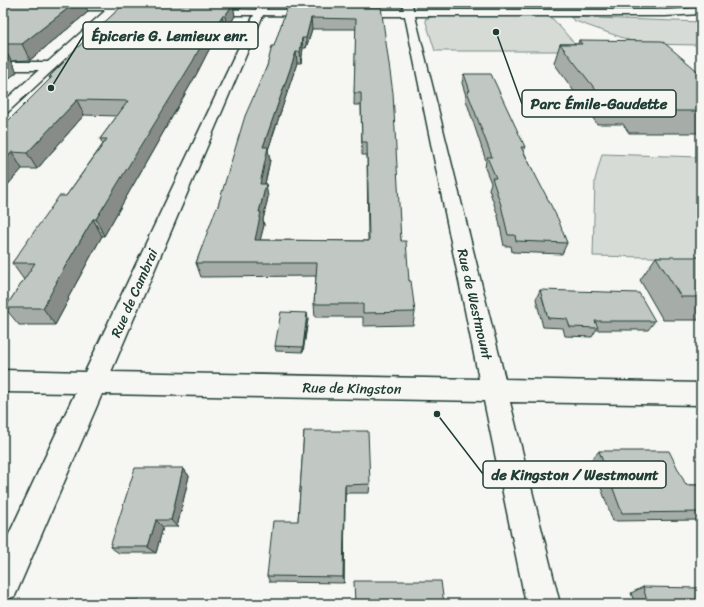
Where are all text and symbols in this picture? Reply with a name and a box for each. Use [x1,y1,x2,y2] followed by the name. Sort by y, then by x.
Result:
[83,22,258,49] callout: Épicerie G. Lemieux enr.
[91,23,249,49] text: Épicerie G. Lemieux enr.
[522,90,676,117] callout: Parc Émile-Gaudette
[531,91,668,117] text: Parc Émile-Gaudette
[104,244,166,342] street label: Rue de Cambrai
[450,246,500,363] street label: Rue de Westmount
[302,375,402,402] street label: Rue de Kingston
[483,461,666,488] callout: de Kingston / Westmount
[491,462,659,488] text: de Kingston / Westmount

